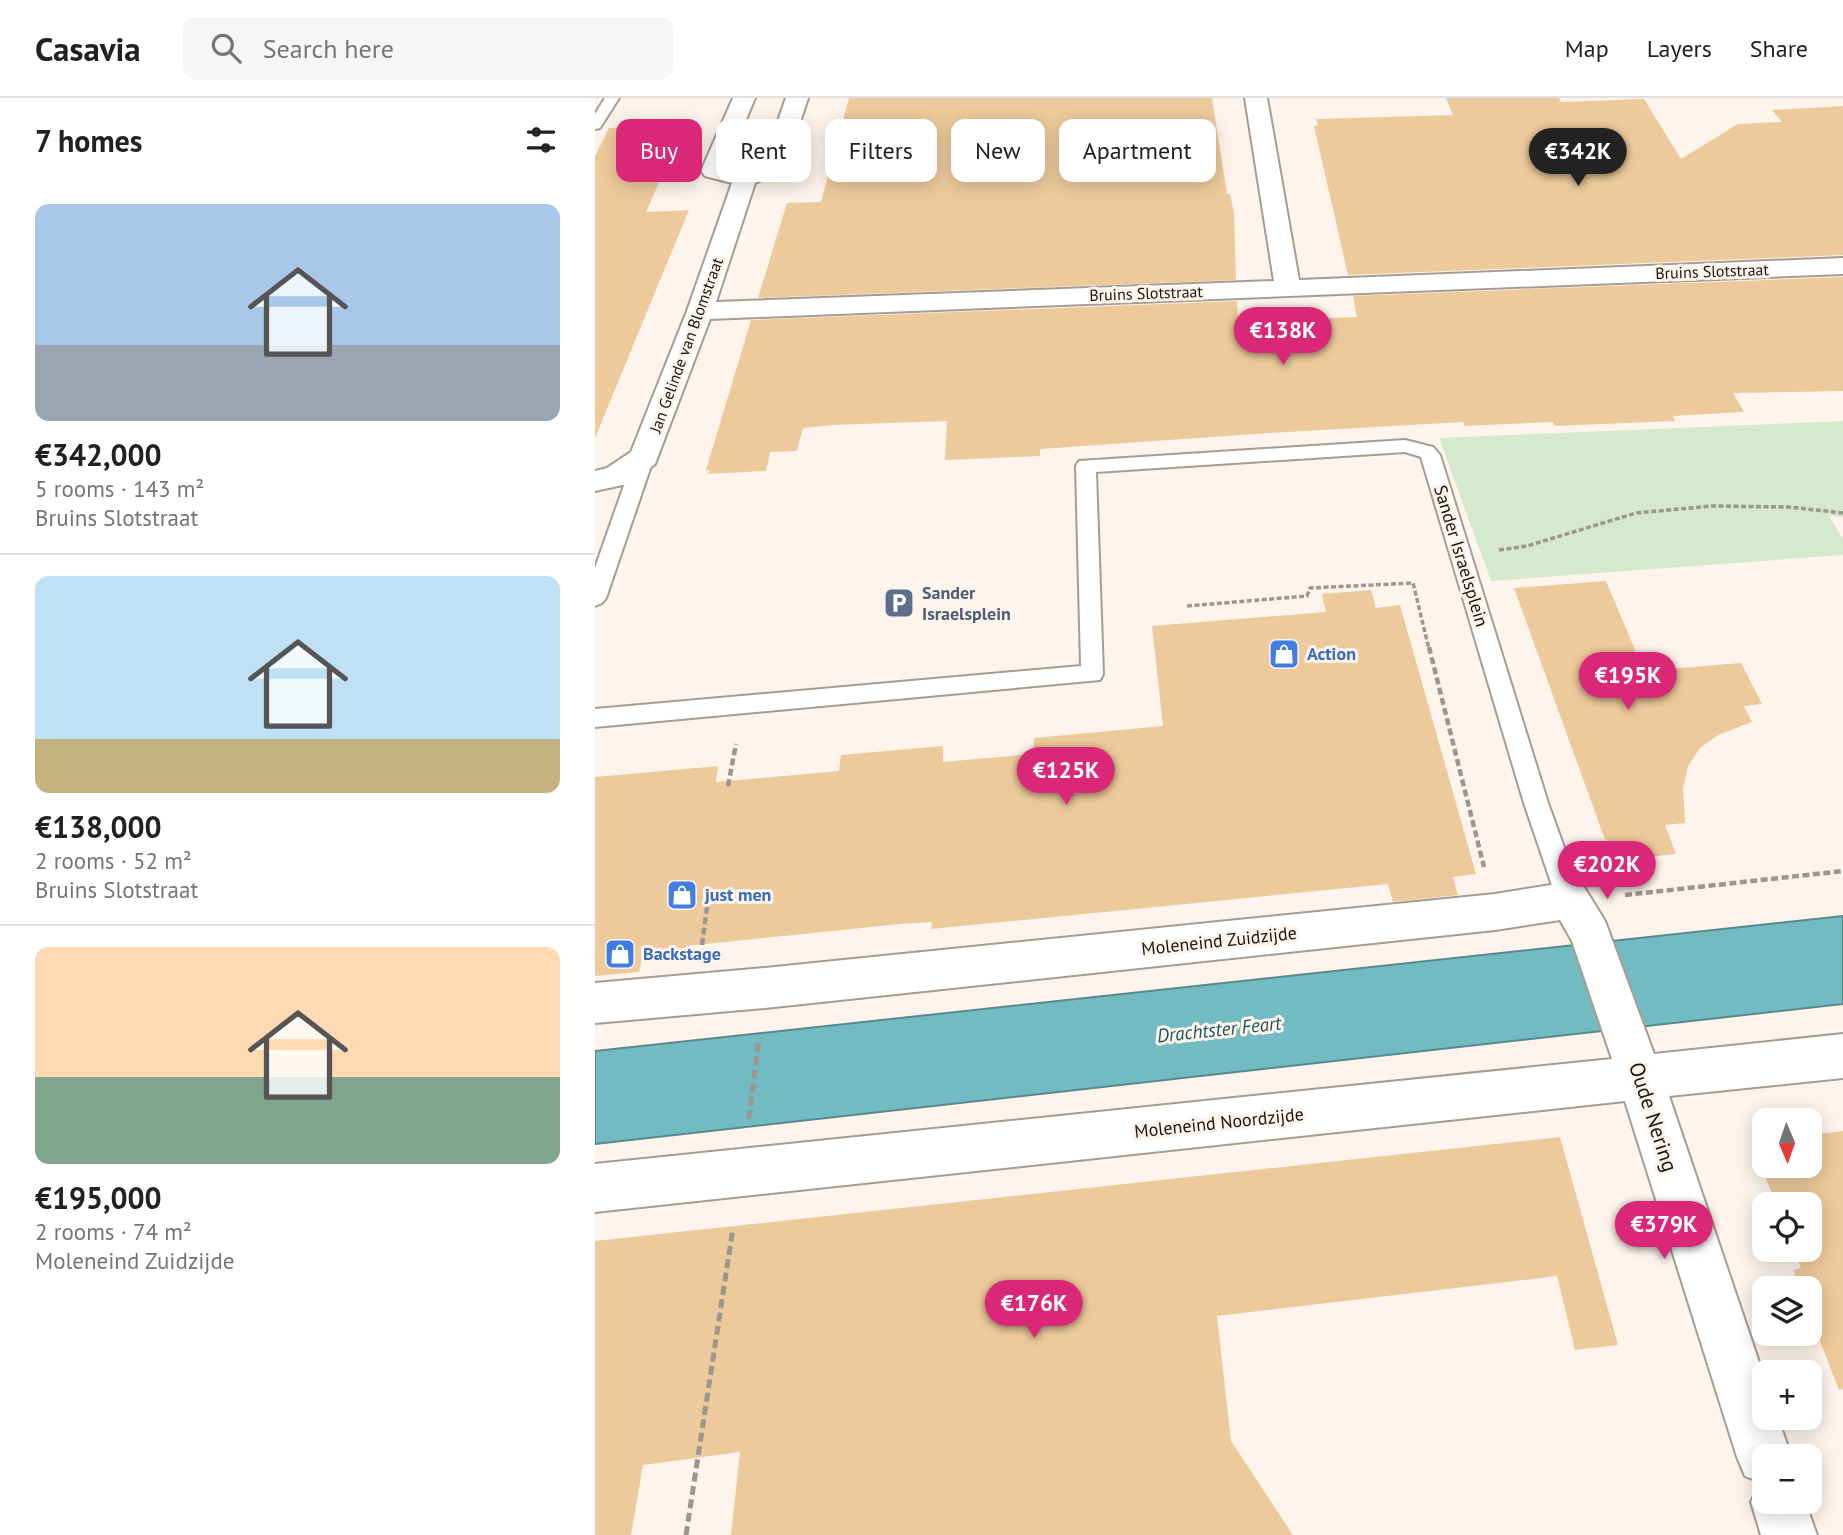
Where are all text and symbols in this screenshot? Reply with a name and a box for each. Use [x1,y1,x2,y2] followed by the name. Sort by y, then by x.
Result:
[183,17,673,80] search box
[35,27,141,70] text: Casavia
[207,29,245,67] icon: search
[263,32,394,65] text: Search here
[1565,33,1609,64] text: Map
[1647,33,1712,64] text: Layers
[1750,33,1808,64] text: Share
[616,119,702,182] chip: Buy
[716,119,811,182] chip: Rent
[825,119,937,182] chip: Filters
[951,119,1045,182] chip: New
[1059,119,1216,182] chip: Apartment
[35,121,143,160] text: 7 homes
[522,121,560,159] icon: filters
[1529,129,1627,188] pin: €342K
[1545,136,1611,165] text: €342K
[235,249,361,375] icon: home
[645,254,727,436] street label: Jan Gelinde van Blomstraat
[1655,259,1770,283] street label: Bruins Slotstraat
[1089,281,1204,305] street label: Bruins Slotstraat
[1234,308,1332,367] pin: €138K
[1250,315,1316,344] text: €138K
[35,435,162,474] text: €342,000
[35,474,204,503] text: 5 rooms · 143 m²
[1429,482,1494,629] street label: Sander Israelsplein
[35,503,198,532] text: Bruins Slotstraat
[922,581,1011,625] place label: Sander Israelsplein
[882,586,916,620] parking icon: Sander Israelsplein
[235,621,361,747] icon: home
[1267,637,1301,671] shop icon: Action
[1307,642,1356,665] place label: Action
[1579,652,1677,712] pin: €195K
[1595,660,1661,689] text: €195K
[1017,748,1115,807] pin: €125K
[1033,755,1099,784] text: €125K
[35,807,162,846] text: €138,000
[1558,842,1656,901] pin: €202K
[35,846,192,875] text: 2 rooms · 52 m²
[1574,849,1640,878] text: €202K
[35,875,198,904] text: Bruins Slotstraat
[665,878,699,912] shop icon: just men
[704,883,771,906] place label: just men
[1140,921,1298,960] street label: Moleneind Zuidzijde
[603,937,637,971] shop icon: Backstage
[643,942,721,965] place label: Backstage
[235,992,361,1118] icon: home
[1156,1010,1283,1047] water label: Drachtster Feart
[1623,1059,1684,1175] street label: Oude Nering
[1133,1102,1305,1143] street label: Moleneind Noordzijde
[1752,1108,1822,1178] north arrow
[1752,1108,1822,1514] map controls
[35,1178,162,1217] text: €195,000
[1752,1192,1822,1262] button: locate
[1615,1202,1713,1261] pin: €379K
[1631,1209,1697,1238] text: €379K
[35,1217,192,1246] text: 2 rooms · 74 m²
[35,1246,235,1275] text: Moleneind Zuidzijde
[1752,1276,1822,1346] button: layers
[985,1280,1083,1340] pin: €176K
[1001,1288,1067,1317] text: €176K
[1752,1360,1822,1430] button: +
[1752,1444,1822,1514] button: −

